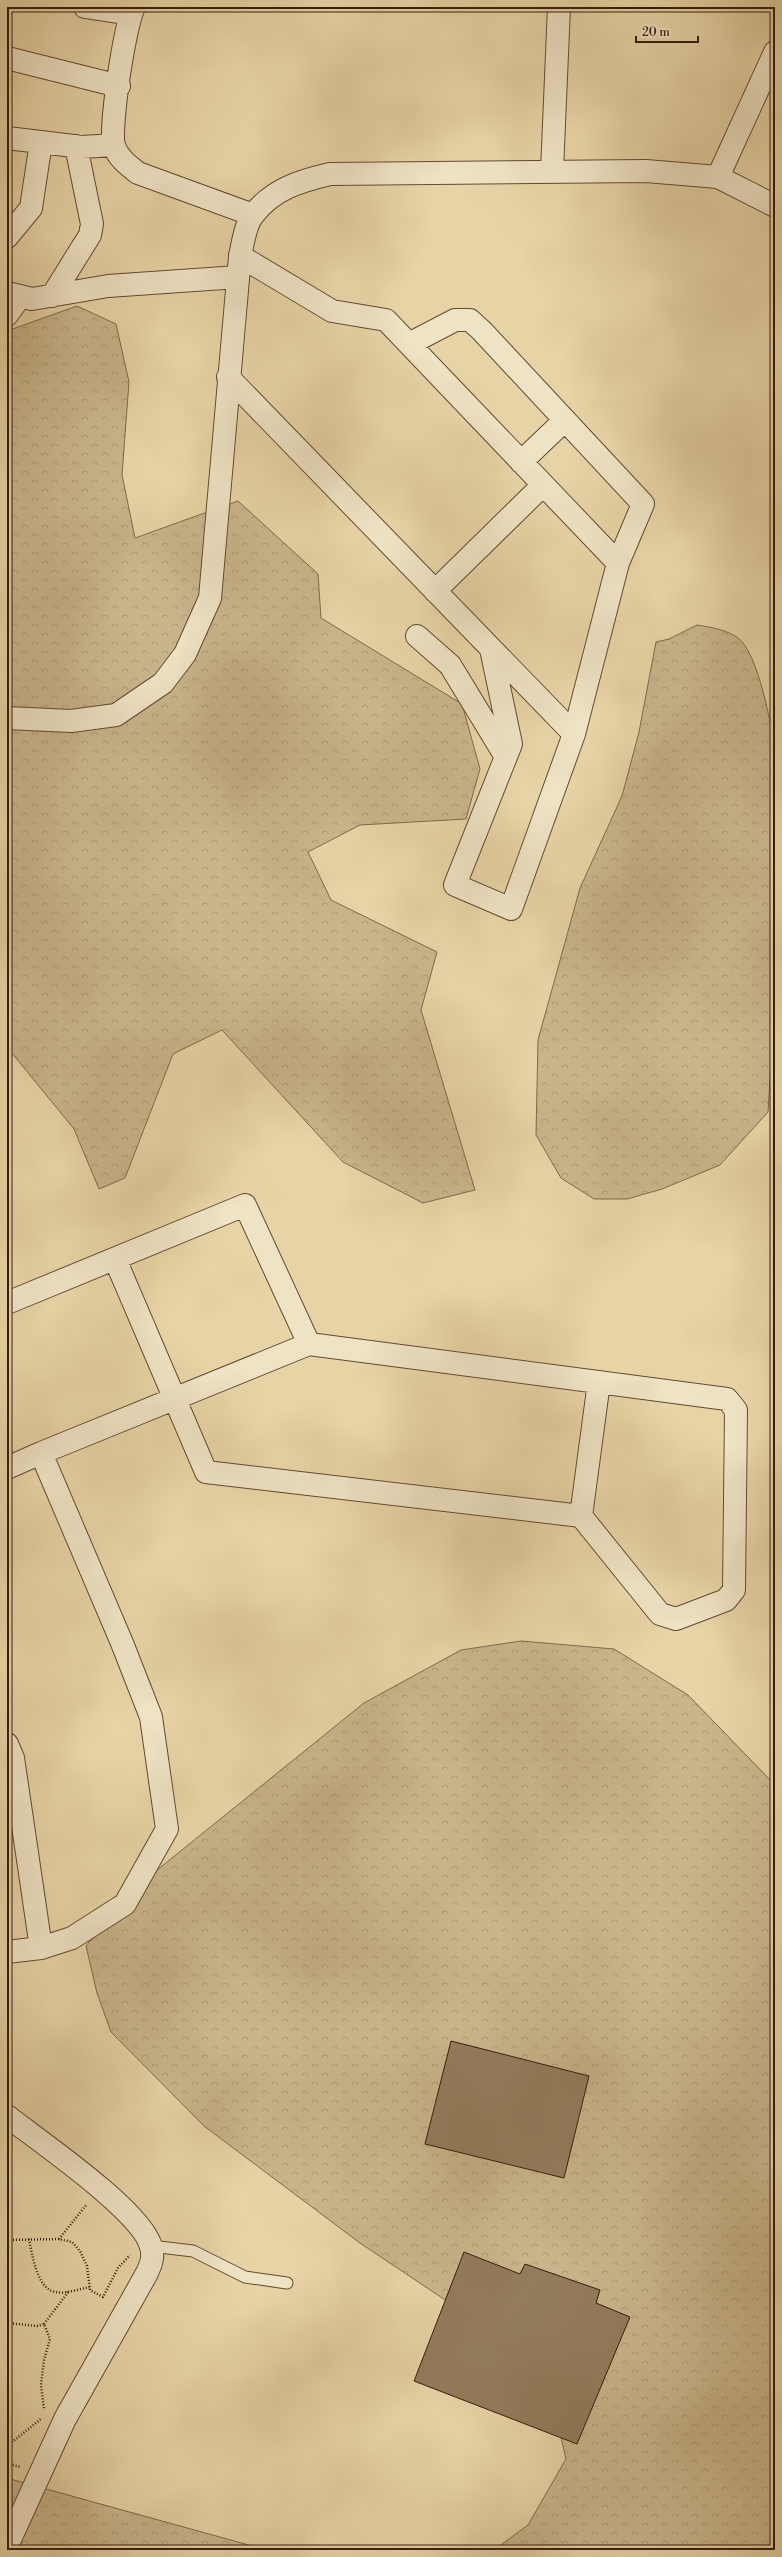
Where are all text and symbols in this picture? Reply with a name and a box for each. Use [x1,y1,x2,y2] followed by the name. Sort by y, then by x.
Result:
[636,18,698,44] scale bar
[642,25,670,40] text: 20 m

